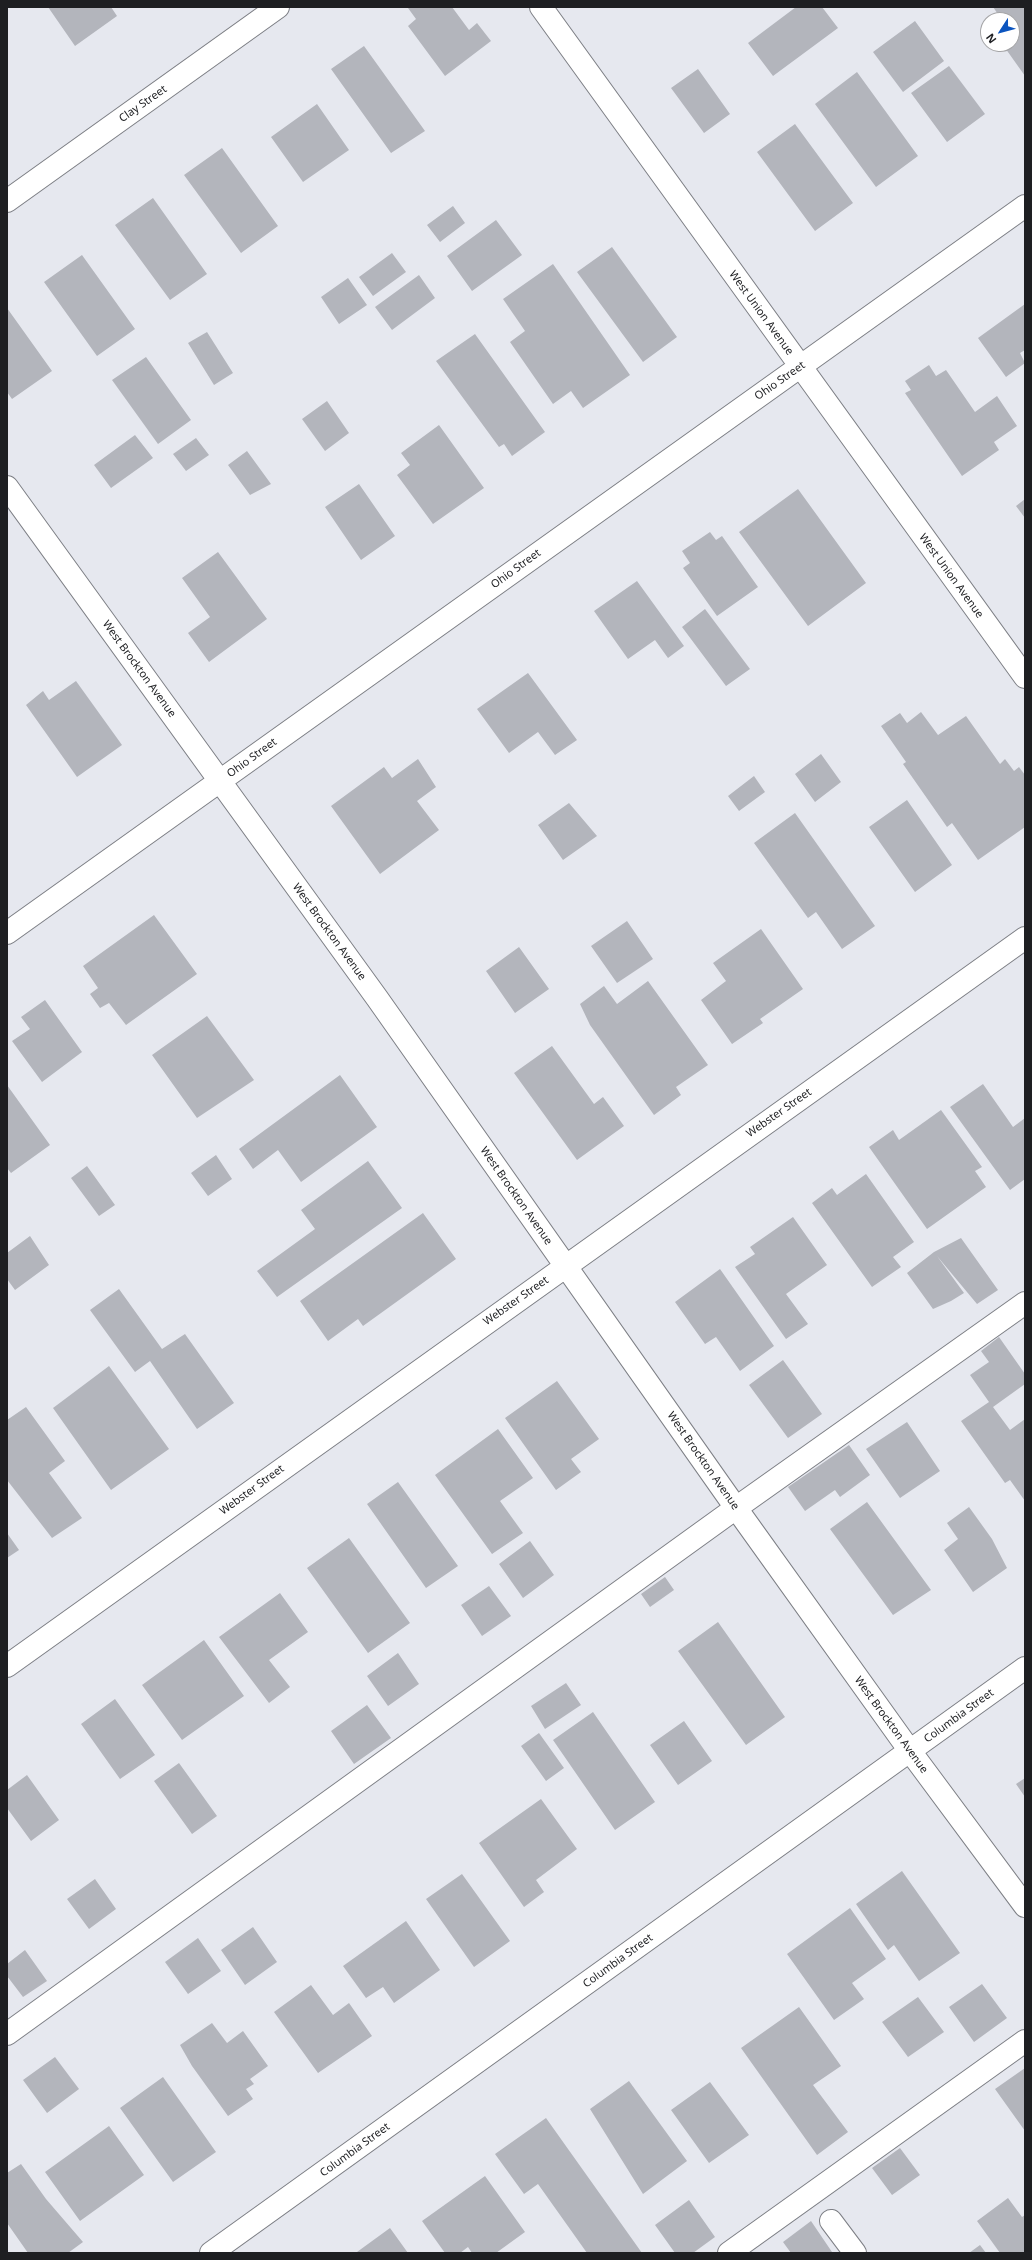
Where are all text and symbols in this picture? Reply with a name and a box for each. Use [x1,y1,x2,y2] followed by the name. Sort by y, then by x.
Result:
[980,12,1020,52] north arrow
[982,31,999,47] text: N
[117,83,169,125] street label: Clay Street
[726,268,796,358] street label: West Union Avenue
[752,359,808,403] street label: Ohio Street
[916,531,986,621] street label: West Union Avenue
[488,546,544,592] street label: Ohio Street
[99,618,179,720] street label: West Brockton Avenue
[224,735,280,781] street label: Ohio Street
[289,881,369,983] street label: West Brockton Avenue
[744,1086,814,1140] street label: Webster Street
[477,1144,555,1248] street label: West Brockton Avenue
[481,1274,551,1328] street label: Webster Street
[664,1409,742,1513] street label: West Brockton Avenue
[217,1462,287,1518] street label: Webster Street
[851,1674,931,1776] street label: West Brockton Avenue
[922,1686,996,1746] street label: Columbia Street
[581,1931,655,1991] street label: Columbia Street
[318,2120,392,2180] street label: Columbia Street

